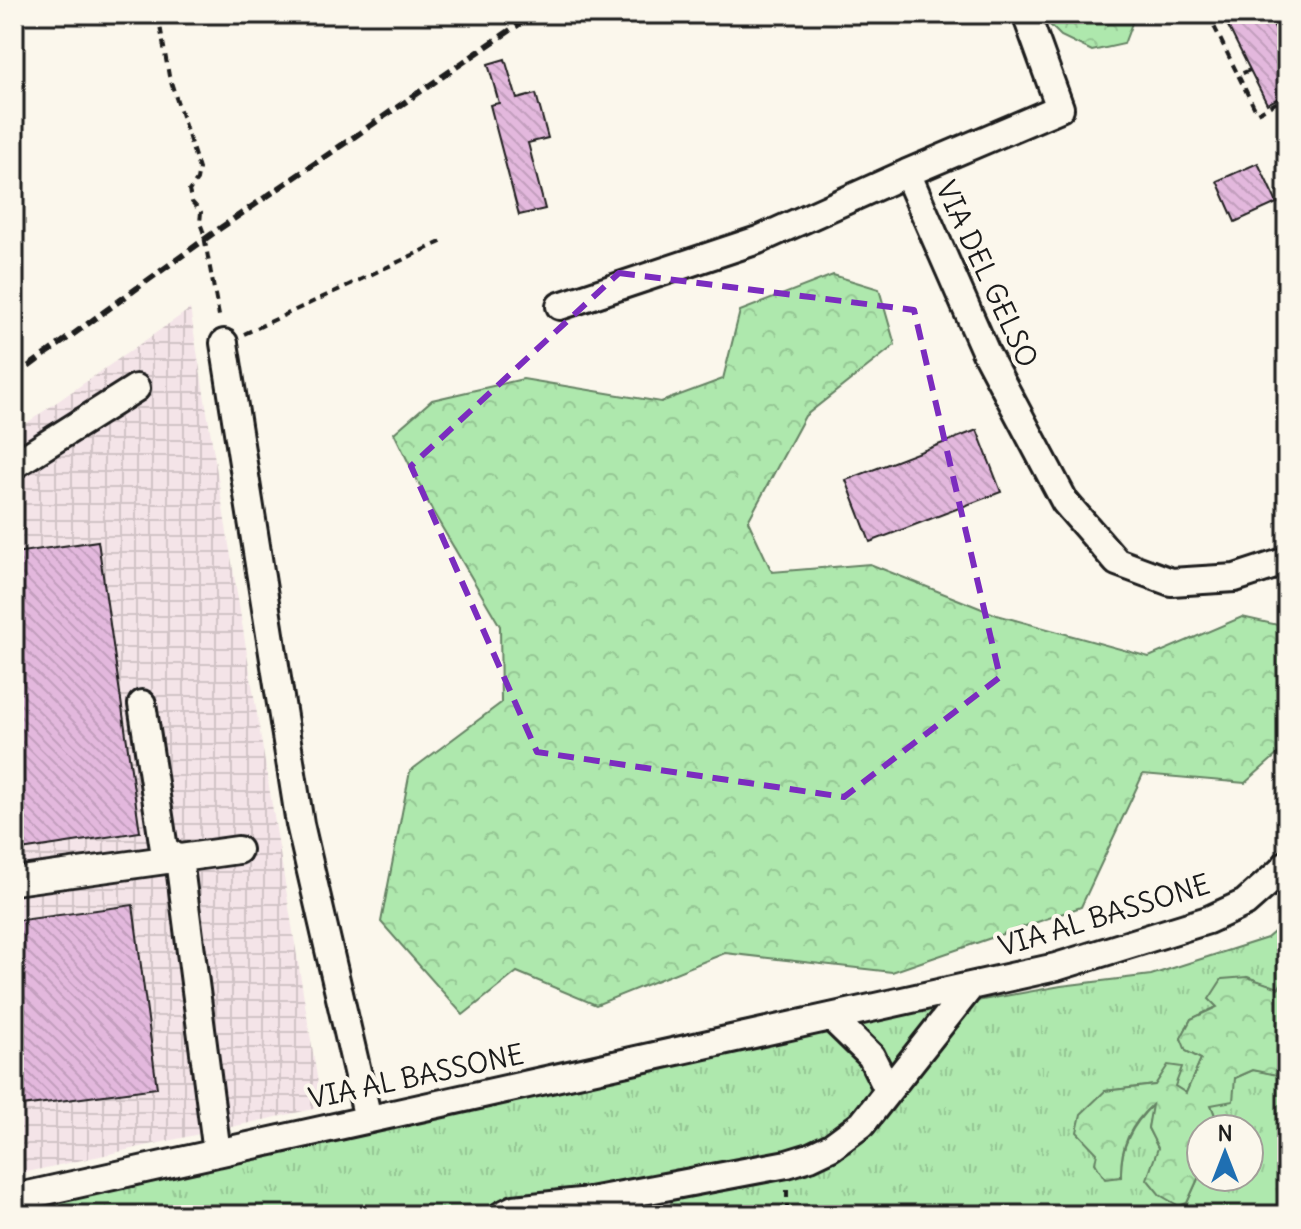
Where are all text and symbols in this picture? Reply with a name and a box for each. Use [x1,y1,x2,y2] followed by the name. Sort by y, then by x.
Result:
[928,175,1046,373] street label: VIA DEL GELSO
[994,866,1214,964] street label: VIA AL BASSONE
[305,1036,527,1116] street label: VIA AL BASSONE
[1185,1113,1265,1193] north arrow
[1217,1119,1233,1147] text: N

